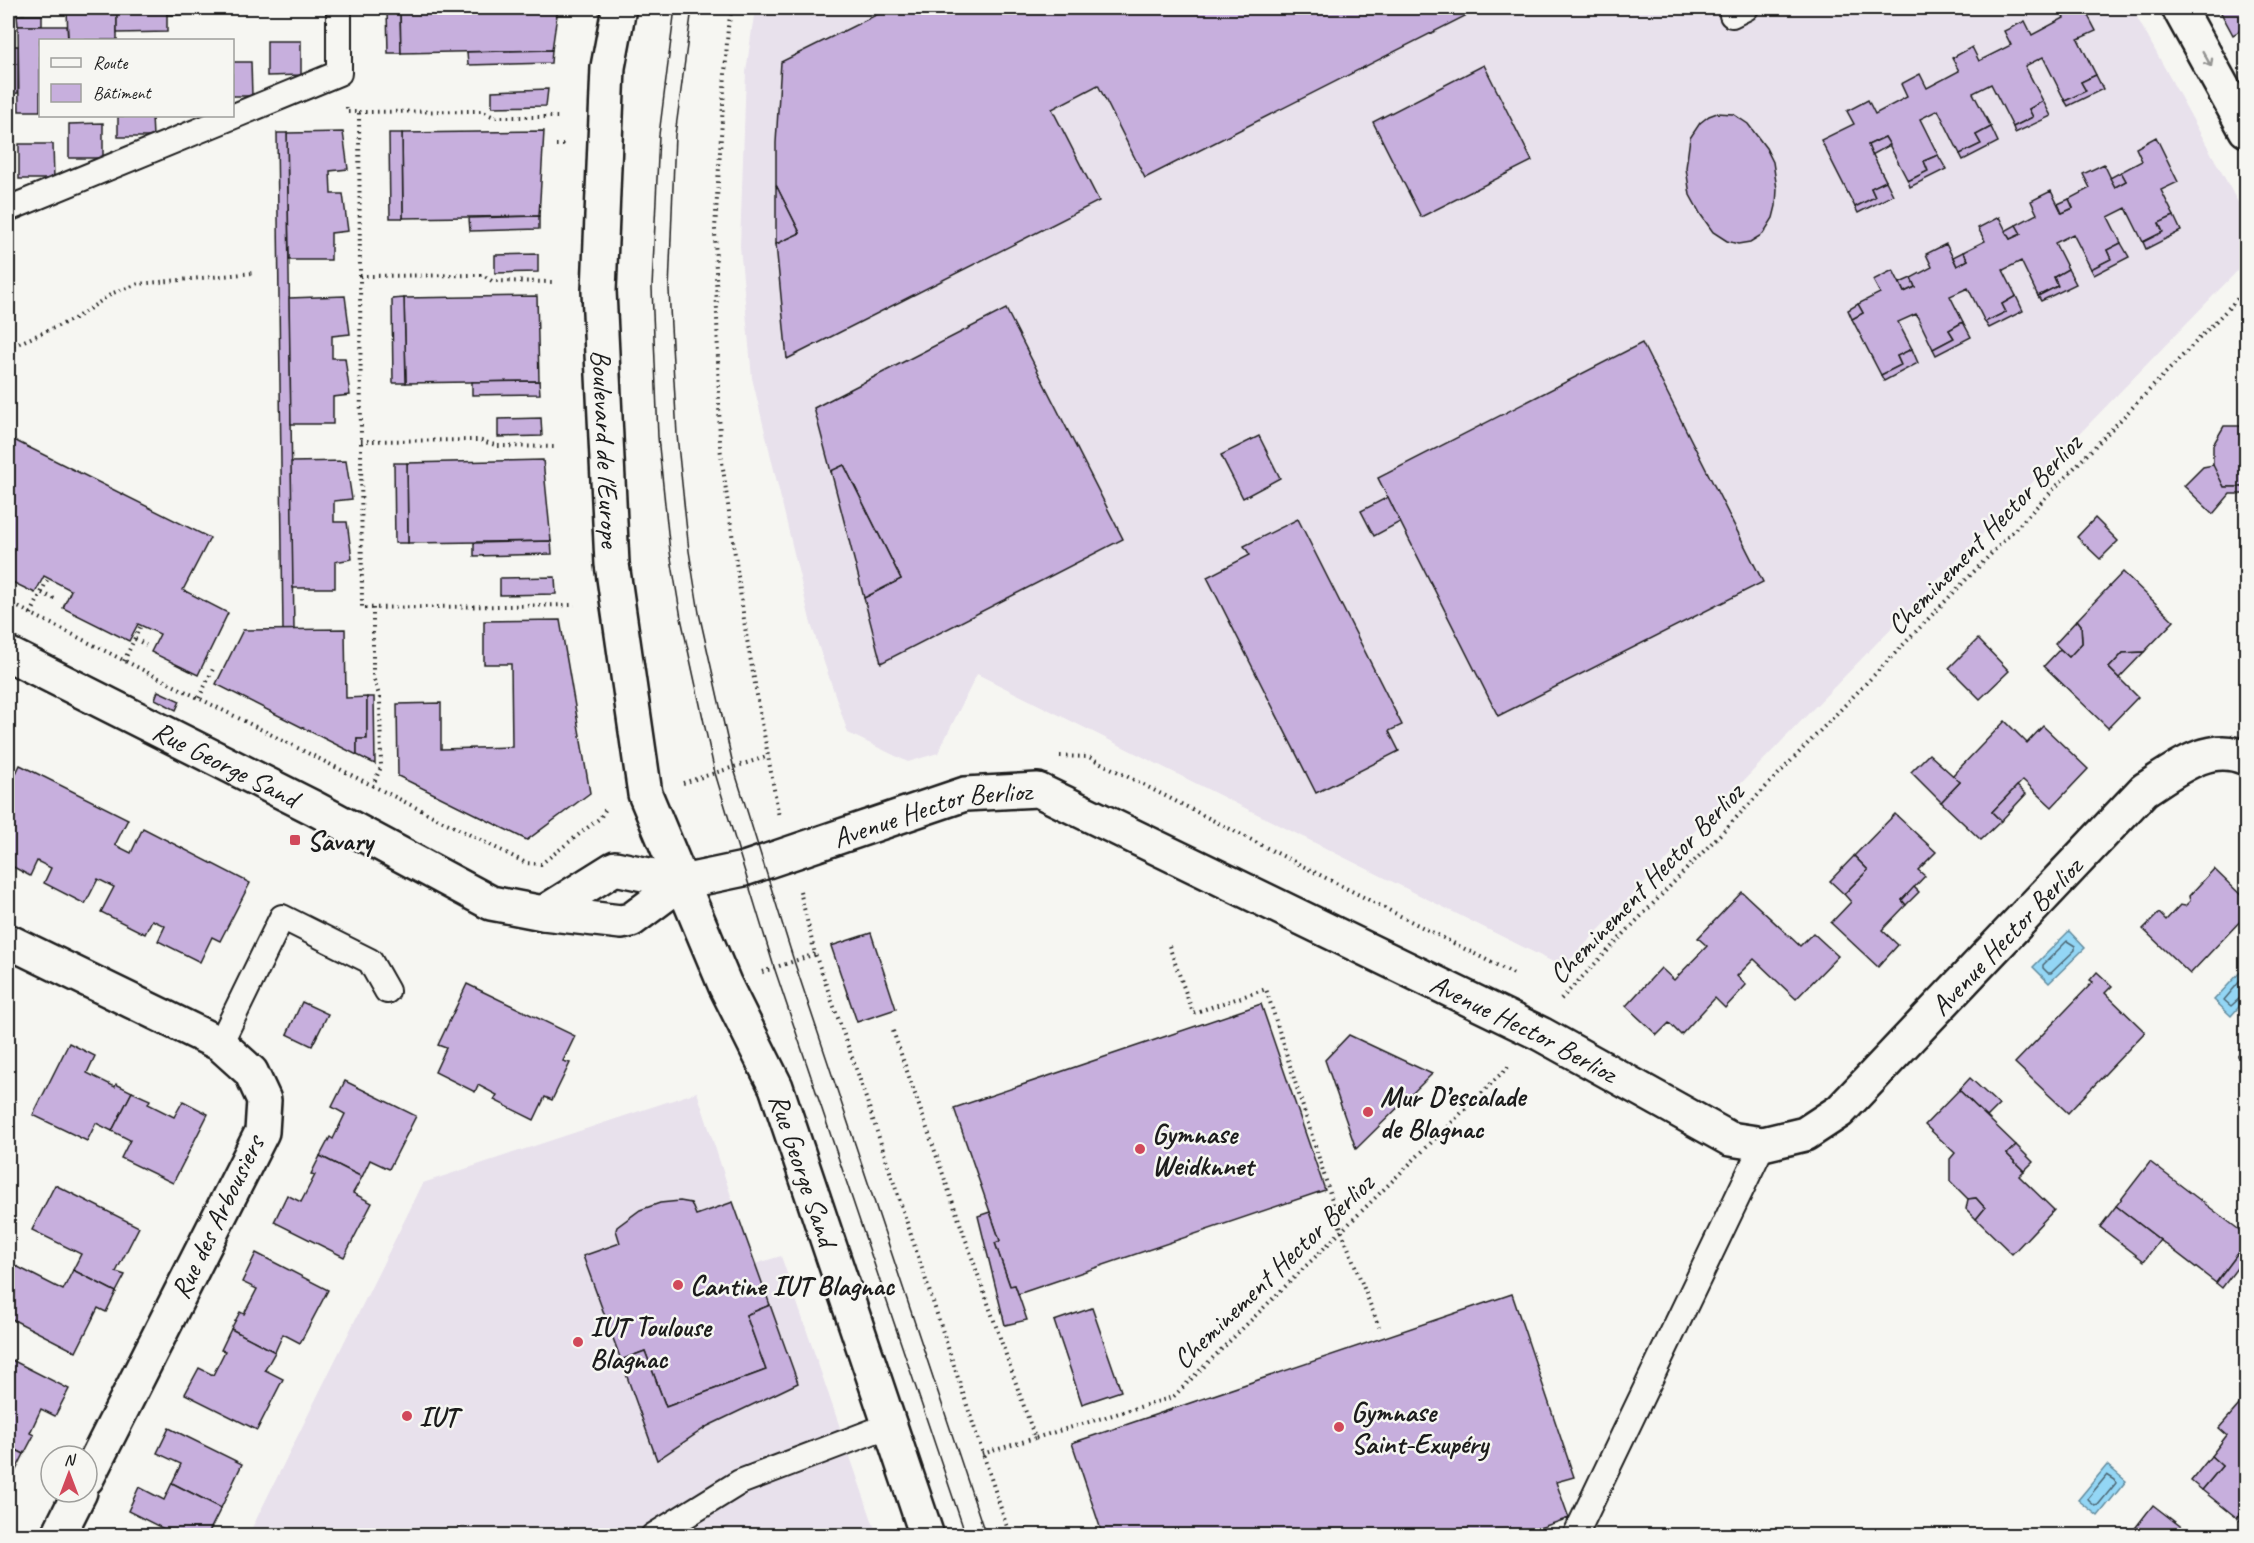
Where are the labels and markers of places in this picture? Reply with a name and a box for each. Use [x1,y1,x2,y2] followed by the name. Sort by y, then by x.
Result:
[307,823,376,858] place label: Savary
[288,833,302,847] marker: Savary
[1380,1079,1528,1146] place label: Mur D’escalade de Blagnac
[1361,1105,1375,1119] marker: Mur D’escalade de Blagnac
[1152,1116,1257,1183] place label: Gymnase Weidknnet
[1133,1142,1147,1156] marker: Gymnase Weidknnet
[690,1268,896,1303] place label: Cantine IUT Blagnac
[671,1278,685,1292] marker: Cantine IUT Blagnac
[590,1309,713,1376] place label: IUT Toulouse Blagnac
[571,1335,585,1349] marker: IUT Toulouse Blagnac
[1351,1394,1491,1462] place label: Gymnase Saint-Exupéry
[419,1399,463,1434] place label: IUT
[400,1409,414,1423] marker: IUT
[1332,1420,1346,1434] marker: Gymnase Saint-Exupéry

